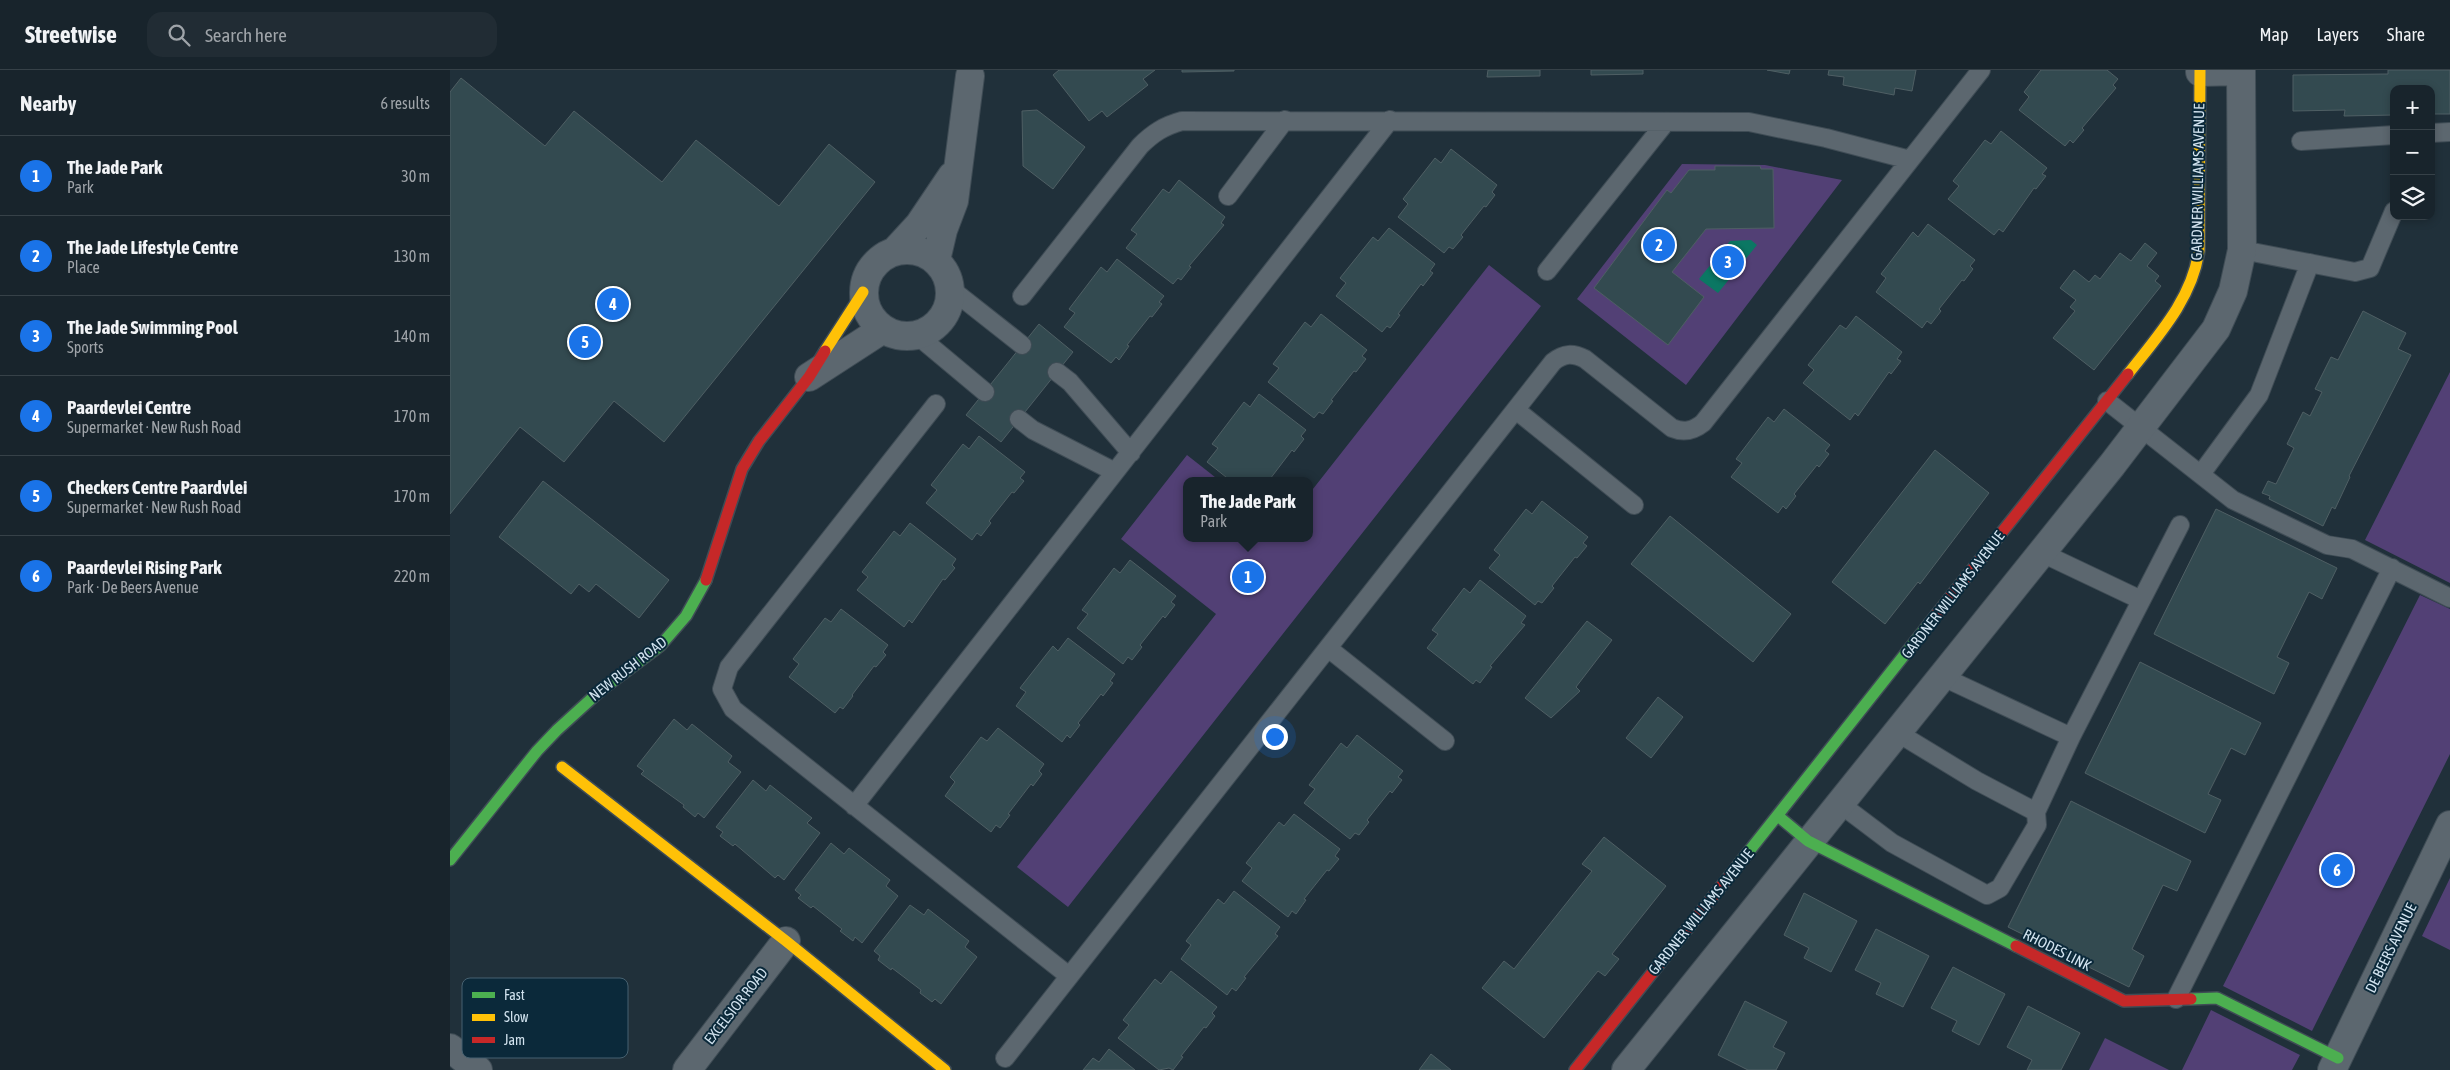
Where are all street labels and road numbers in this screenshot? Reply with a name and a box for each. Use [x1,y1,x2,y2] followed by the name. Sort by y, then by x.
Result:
[2188,103,2207,261] street label: GARDNER WILLIAMS AVENUE
[1898,527,2008,662] street label: GARDNER WILLIAMS AVENUE
[586,633,670,704] street label: NEW RUSH ROAD
[1645,845,1757,978] street label: GARDNER WILLIAMS AVENUE
[2362,900,2420,995] street label: DE BEERS AVENUE
[2020,925,2095,974] street label: RHODES LINK
[701,964,771,1047] street label: EXCELSIOR ROAD

